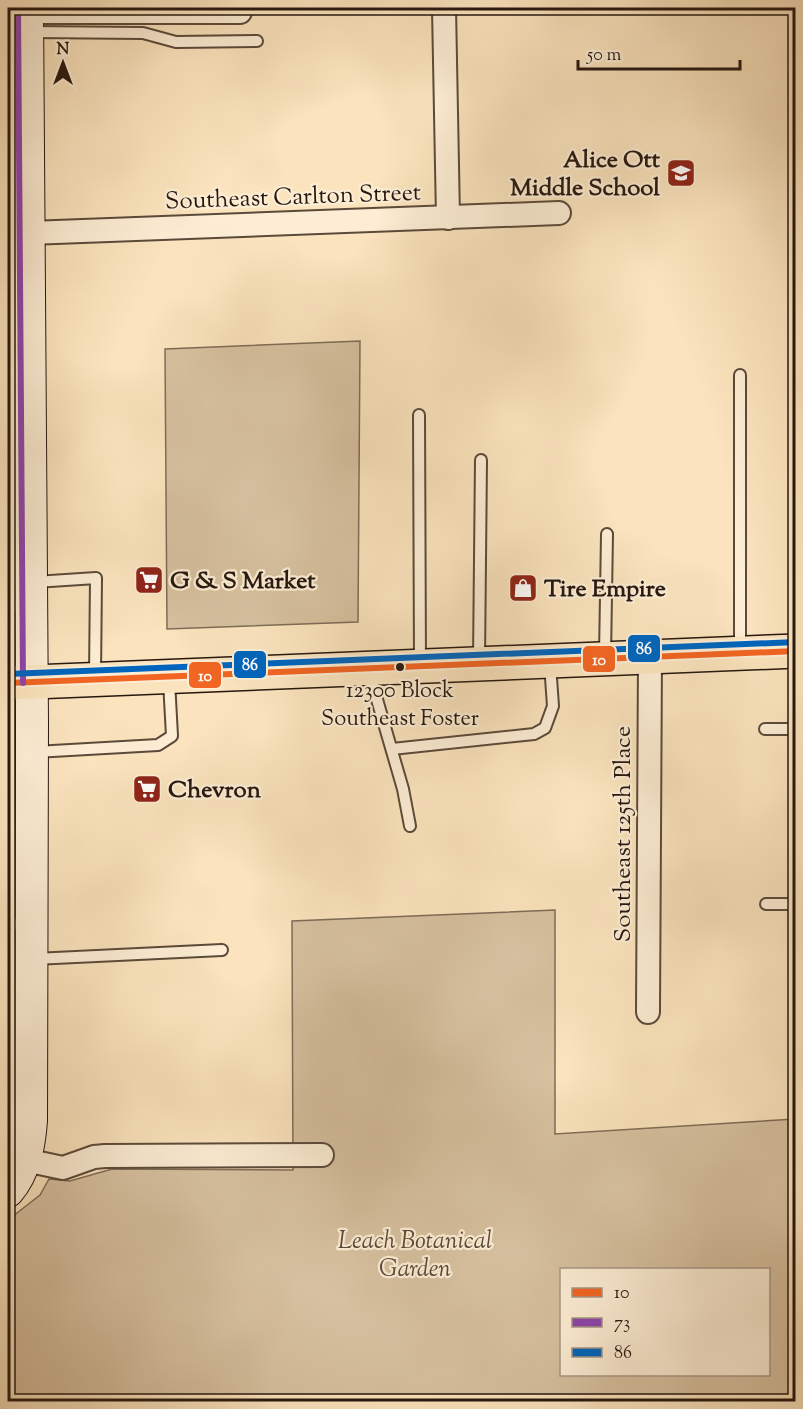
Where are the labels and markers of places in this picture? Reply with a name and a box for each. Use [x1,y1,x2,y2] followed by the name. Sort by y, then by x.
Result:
[510,144,661,206] place label: Alice Ott Middle School
[665,157,697,189] school or university icon: Alice Ott Middle School
[133,564,165,596] supermarket icon: G & S Market
[170,565,316,599] place label: G & S Market
[507,572,539,604] shop icon: Tire Empire
[544,573,666,607] place label: Tire Empire
[394,661,406,673] marker: 12300 Block Southeast Foster
[321,676,479,736] place label: 12300 Block Southeast Foster
[131,773,163,805] supermarket icon: Chevron
[168,774,262,808] place label: Chevron

